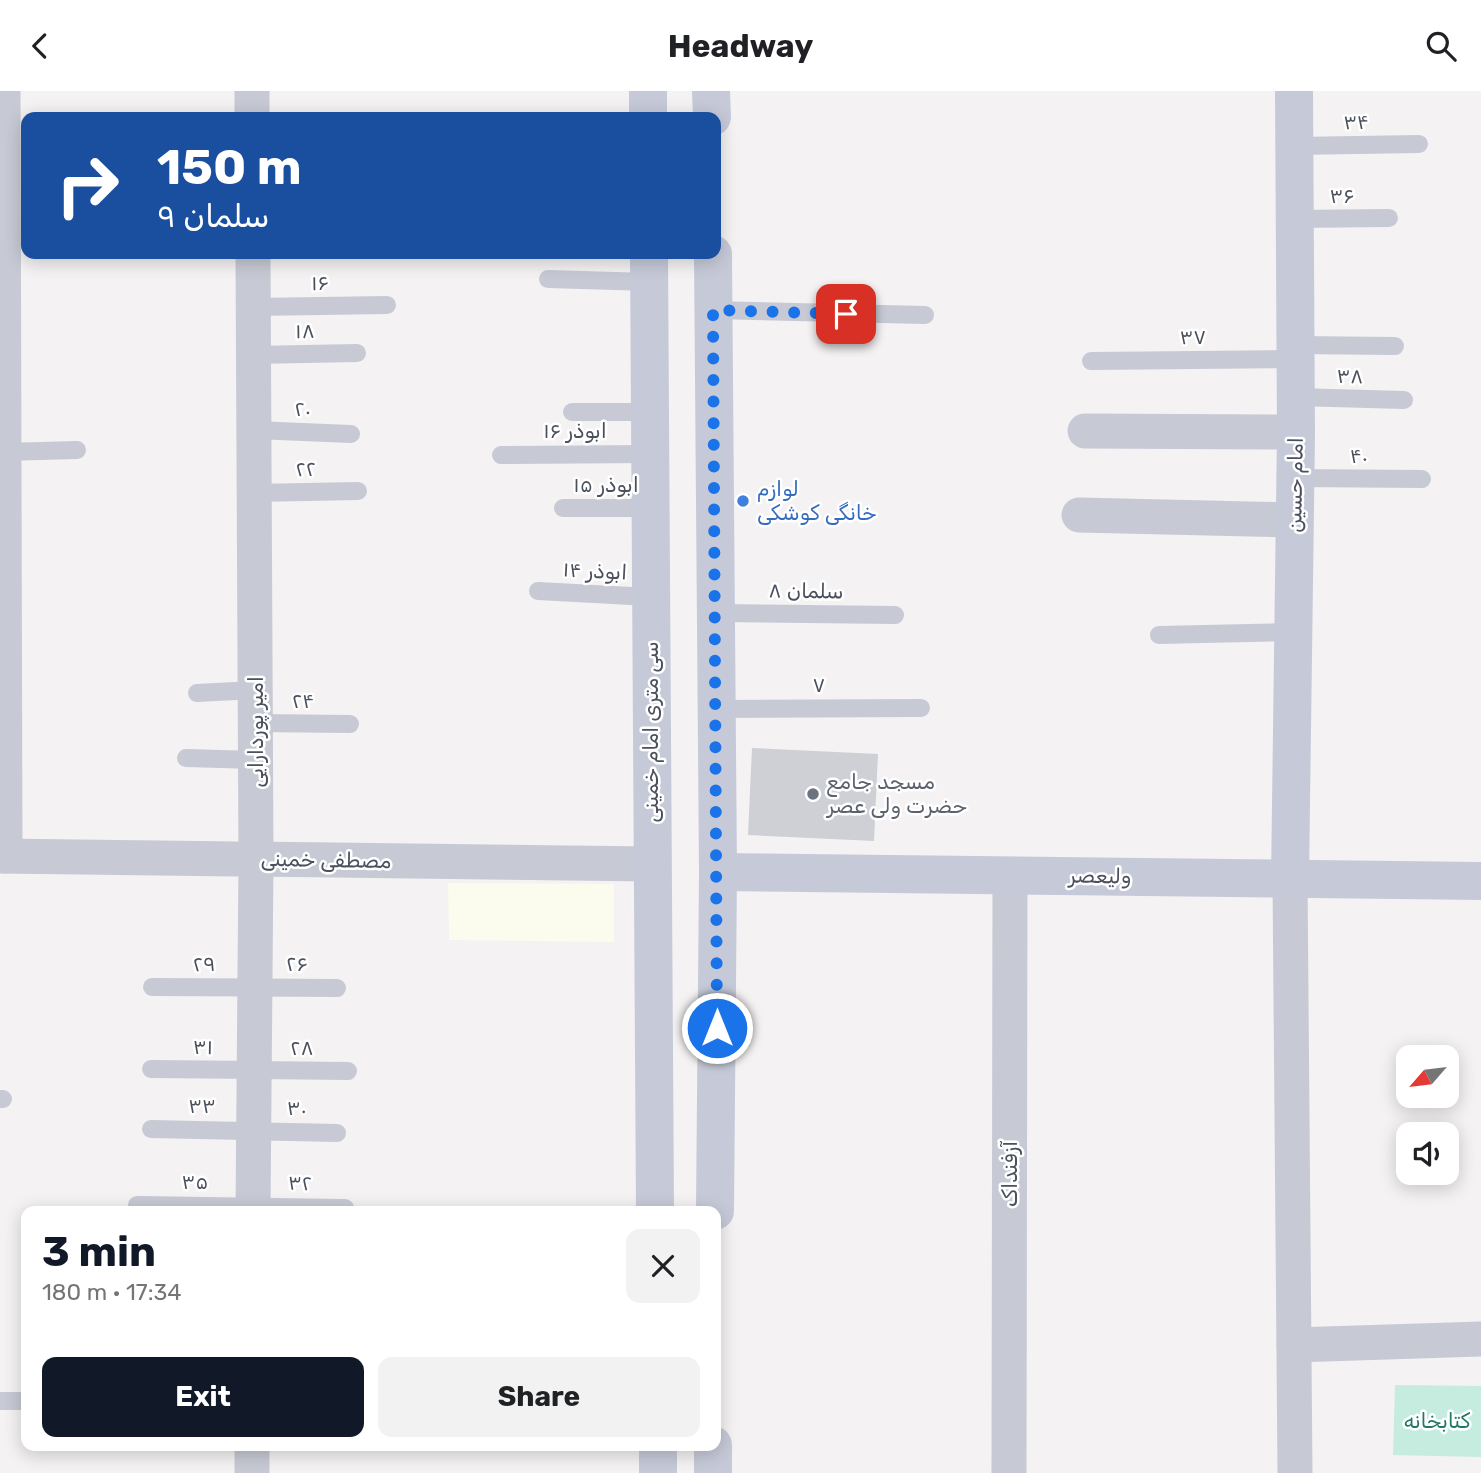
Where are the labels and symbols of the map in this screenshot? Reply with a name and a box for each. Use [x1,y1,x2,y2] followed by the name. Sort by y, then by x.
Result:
[1343,109,1369,134] street label: ۳۴
[1330,183,1354,208] street label: ۳۶
[311,270,329,295] street label: ۱۶
[816,284,876,344] pin
[295,318,315,343] street label: ۱۸
[1179,324,1207,349] street label: ۳۷
[1336,363,1364,388] street label: ۳۸
[294,396,312,421] street label: ۲۰
[543,418,607,443] street label: ابوذر ۱۶
[1281,437,1309,533] street label: امام حسین
[1350,443,1368,468] street label: ۴۰
[295,456,317,481] street label: ۲۲
[573,472,639,497] street label: ابوذر ۱۵
[757,476,877,525] place label: لوازم خانگی کوشکی
[735,493,751,509] marker: لوازم خانگی کوشکی
[562,556,628,585] street label: ابوذر ۱۴
[768,577,844,604] street label: سلمان ۸
[638,641,664,823] street label: سی متری امام خمینی
[812,672,826,697] street label: ۷
[243,676,270,788] street label: امیر پوردارایی
[292,688,314,713] street label: ۲۴
[825,769,967,819] place label: مسجد جامع حضرت ولی عصر
[805,786,821,802] marker: مسجد جامع حضرت ولی عصر
[260,846,392,873] street label: مصطفی خمینی
[1066,862,1132,890] street label: وليعصر
[193,951,215,976] street label: ۲۹
[286,951,308,976] street label: ۲۶
[680,991,754,1065] position arrow
[193,1034,213,1059] street label: ۳۱
[290,1035,314,1060] street label: ۲۸
[1396,1045,1460,1108] north arrow
[188,1093,216,1118] street label: ۳۳
[286,1095,308,1120] street label: ۳۰
[997,1141,1022,1207] street label: آزفنداک
[182,1169,208,1194] street label: ۳۵
[288,1170,312,1195] street label: ۳۲
[1404,1408,1471,1433] park label: کتابخانه

